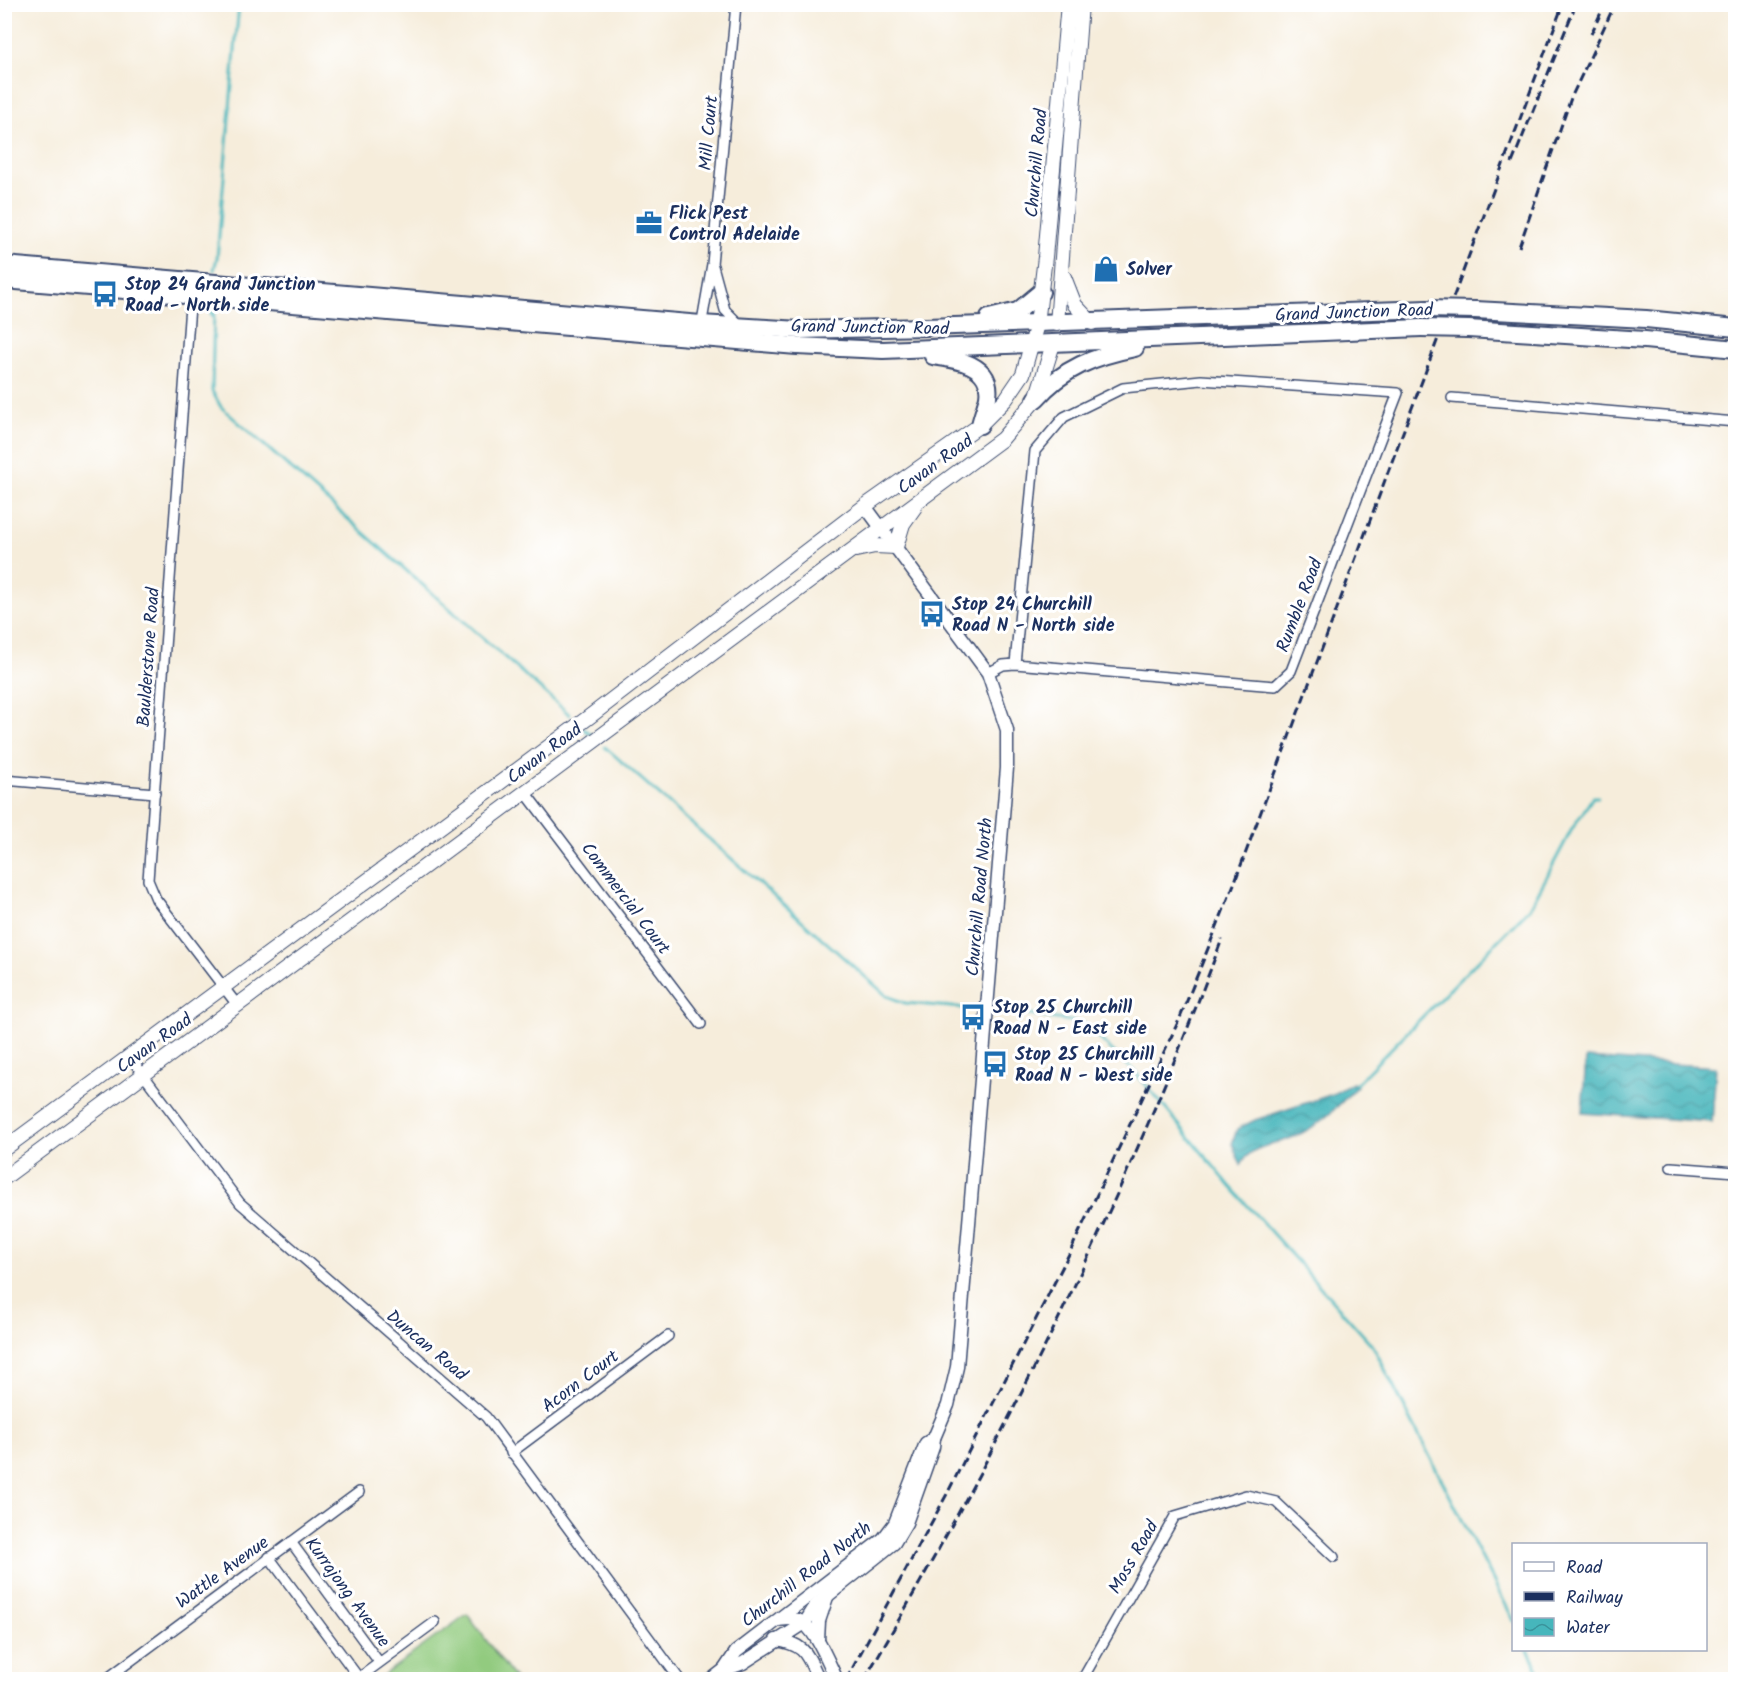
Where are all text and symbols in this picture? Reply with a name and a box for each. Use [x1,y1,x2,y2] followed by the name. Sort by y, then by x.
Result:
[692,93,727,172] street label: Mill Court
[1018,107,1057,219] street label: Churchill Road
[669,200,800,250] place label: Flick Pest Control Adelaide
[634,208,664,238] office icon: Flick Pest Control Adelaide
[1091,254,1121,284] shop icon: Solver
[1126,256,1173,285] place label: Solver
[125,271,315,321] place label: Stop 24 Grand Junction Road - North side
[90,279,120,309] bus stop icon: Stop 24 Grand Junction Road - North side
[1275,296,1435,331] street label: Grand Junction Road
[791,313,950,344] street label: Grand Junction Road
[892,427,981,503] street label: Cavan Road
[1269,553,1332,657] street label: Rumble Road
[130,585,169,728] street label: Baulderstone Road
[952,591,1115,641] place label: Stop 24 Churchill Road N - North side
[917,599,947,629] bus stop icon: Stop 24 Churchill Road N - North side
[501,715,590,792] street label: Cavan Road
[959,817,1002,978] street label: Churchill Road North
[573,836,677,962] street label: Commercial Court
[993,994,1147,1044] place label: Stop 25 Churchill Road N - East side
[958,1002,988,1032] bus stop icon: Stop 25 Churchill Road N - East side
[111,1006,200,1082] street label: Cavan Road
[1015,1041,1173,1091] place label: Stop 25 Churchill Road N - West side
[980,1049,1010,1079] bus stop icon: Stop 25 Churchill Road N - West side
[379,1303,474,1390] street label: Duncan Road
[536,1343,627,1421] street label: Acorn Court
[735,1515,879,1636] street label: Churchill Road North
[1101,1515,1168,1600] street label: Moss Road
[170,1529,276,1617] street label: Wattle Avenue
[297,1531,397,1654] street label: Kurrajong Avenue
[1512,1543,1707,1651] legend
[1566,1554,1603,1583] text: Road
[1566,1584,1623,1613] text: Railway
[1566,1614,1611,1643] text: Water

